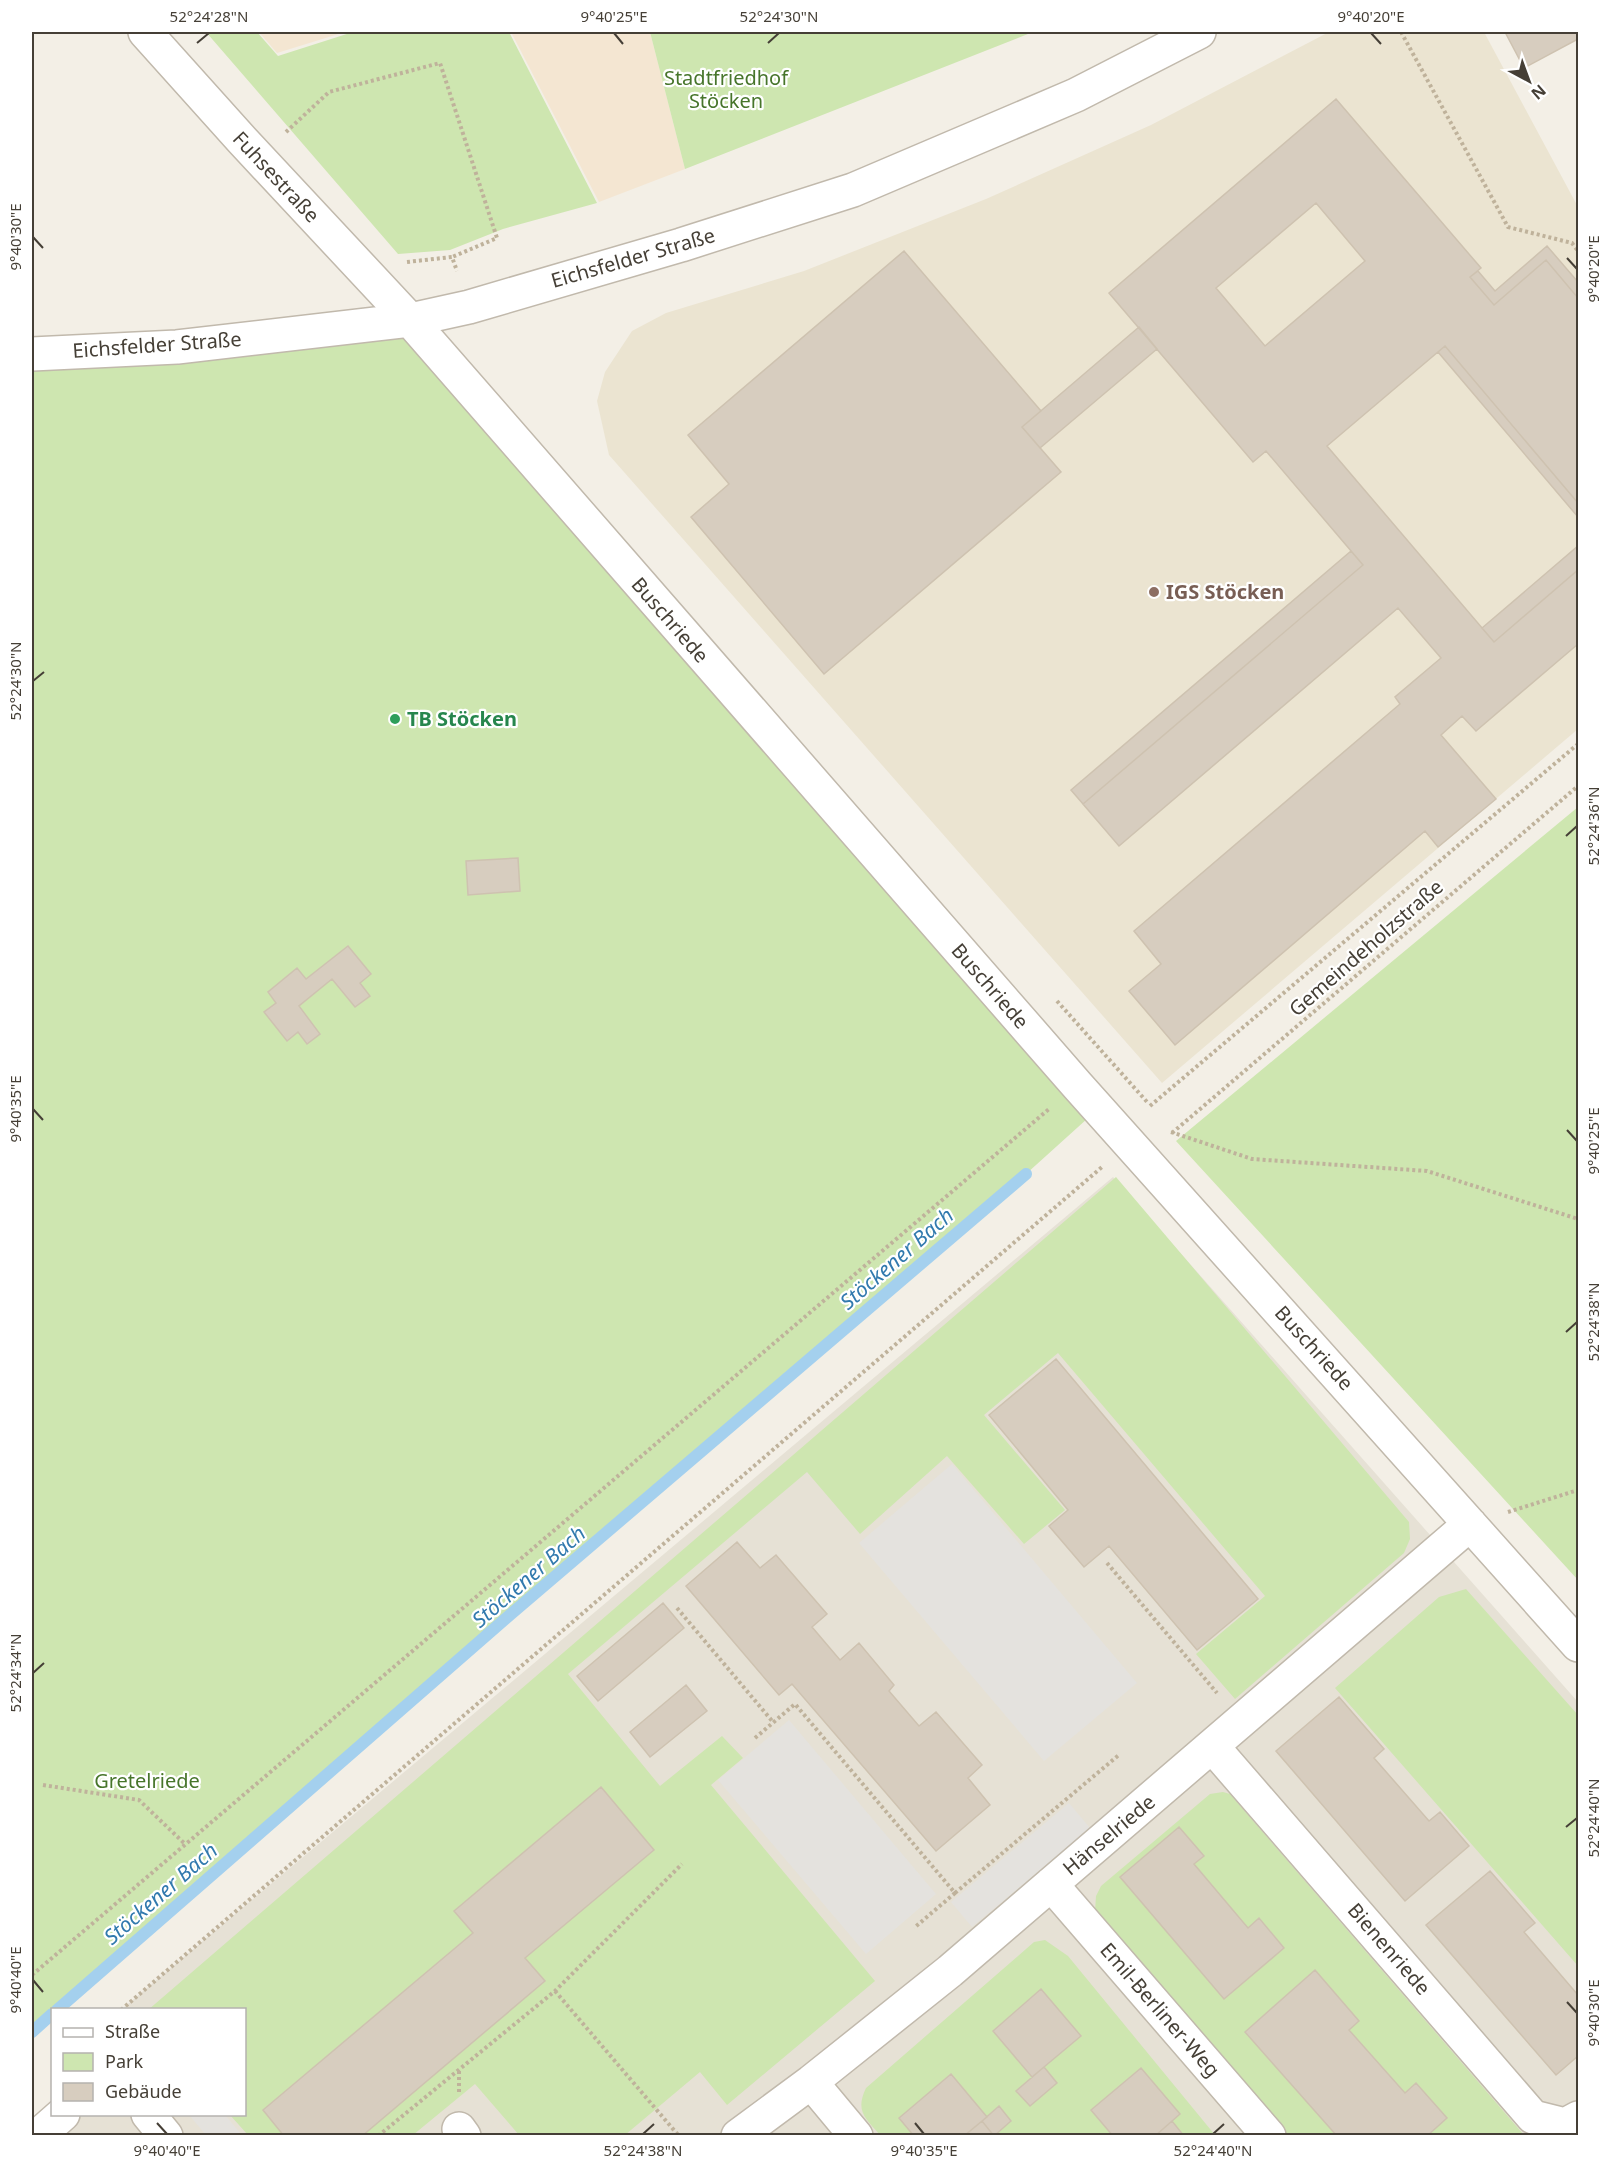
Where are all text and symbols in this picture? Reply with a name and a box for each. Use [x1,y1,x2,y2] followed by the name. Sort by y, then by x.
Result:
[170,6,248,26] text: 52°24'28"N
[580,6,648,26] text: 9°40'25"E
[740,6,818,26] text: 52°24'30"N
[1337,6,1405,26] text: 9°40'20"E
[1499,51,1559,111] north arrow
[664,64,789,114] park label: Stadtfriedhof Stöcken
[1527,80,1551,105] text: N
[227,125,326,228] street label: Fuhsestraße
[5,203,25,271] text: 9°40'30"E
[548,221,718,294] street label: Eichsfelder Straße
[1583,235,1603,303] text: 9°40'20"E
[72,325,242,364] street label: Eichsfelder Straße
[626,571,715,668] street label: Buschriede
[1166,578,1284,605] place label: IGS Stöcken
[1147,585,1161,599] marker: IGS Stöcken
[5,642,25,720] text: 52°24'30"N
[407,705,517,732] place label: TB Stöcken
[388,712,402,726] marker: TB Stöcken
[1583,787,1603,865] text: 52°24'36"N
[1283,873,1448,1022] street label: Gemeindeholzstraße
[946,937,1035,1034] street label: Buschriede
[5,1075,25,1143] text: 9°40'35"E
[1583,1107,1603,1175] text: 9°40'25"E
[834,1201,959,1315] water label: Stöckener Bach
[1583,1283,1603,1361] text: 52°24'38"N
[1269,1300,1360,1396] street label: Buschriede
[466,1519,591,1633] water label: Stöckener Bach
[5,1634,25,1712] text: 52°24'34"N
[94,1767,200,1794] park label: Gretelriede
[1583,1779,1603,1857] text: 52°24'40"N
[1057,1788,1161,1881] street label: Hänselriede
[98,1836,223,1950] water label: Stöckener Bach
[1342,1897,1437,2000] street label: Bienenriede
[1095,1937,1226,2083] street label: Emil-Berliner-Weg
[5,1946,25,2014] text: 9°40'40"E
[1583,1979,1603,2047] text: 9°40'30"E
[51,2008,246,2116] legend
[105,2019,160,2043] text: Straße
[105,2049,143,2073] text: Park
[105,2079,182,2103] text: Gebäude
[133,2140,201,2160] text: 9°40'40"E
[604,2140,682,2160] text: 52°24'38"N
[890,2140,958,2160] text: 9°40'35"E
[1174,2140,1252,2160] text: 52°24'40"N

